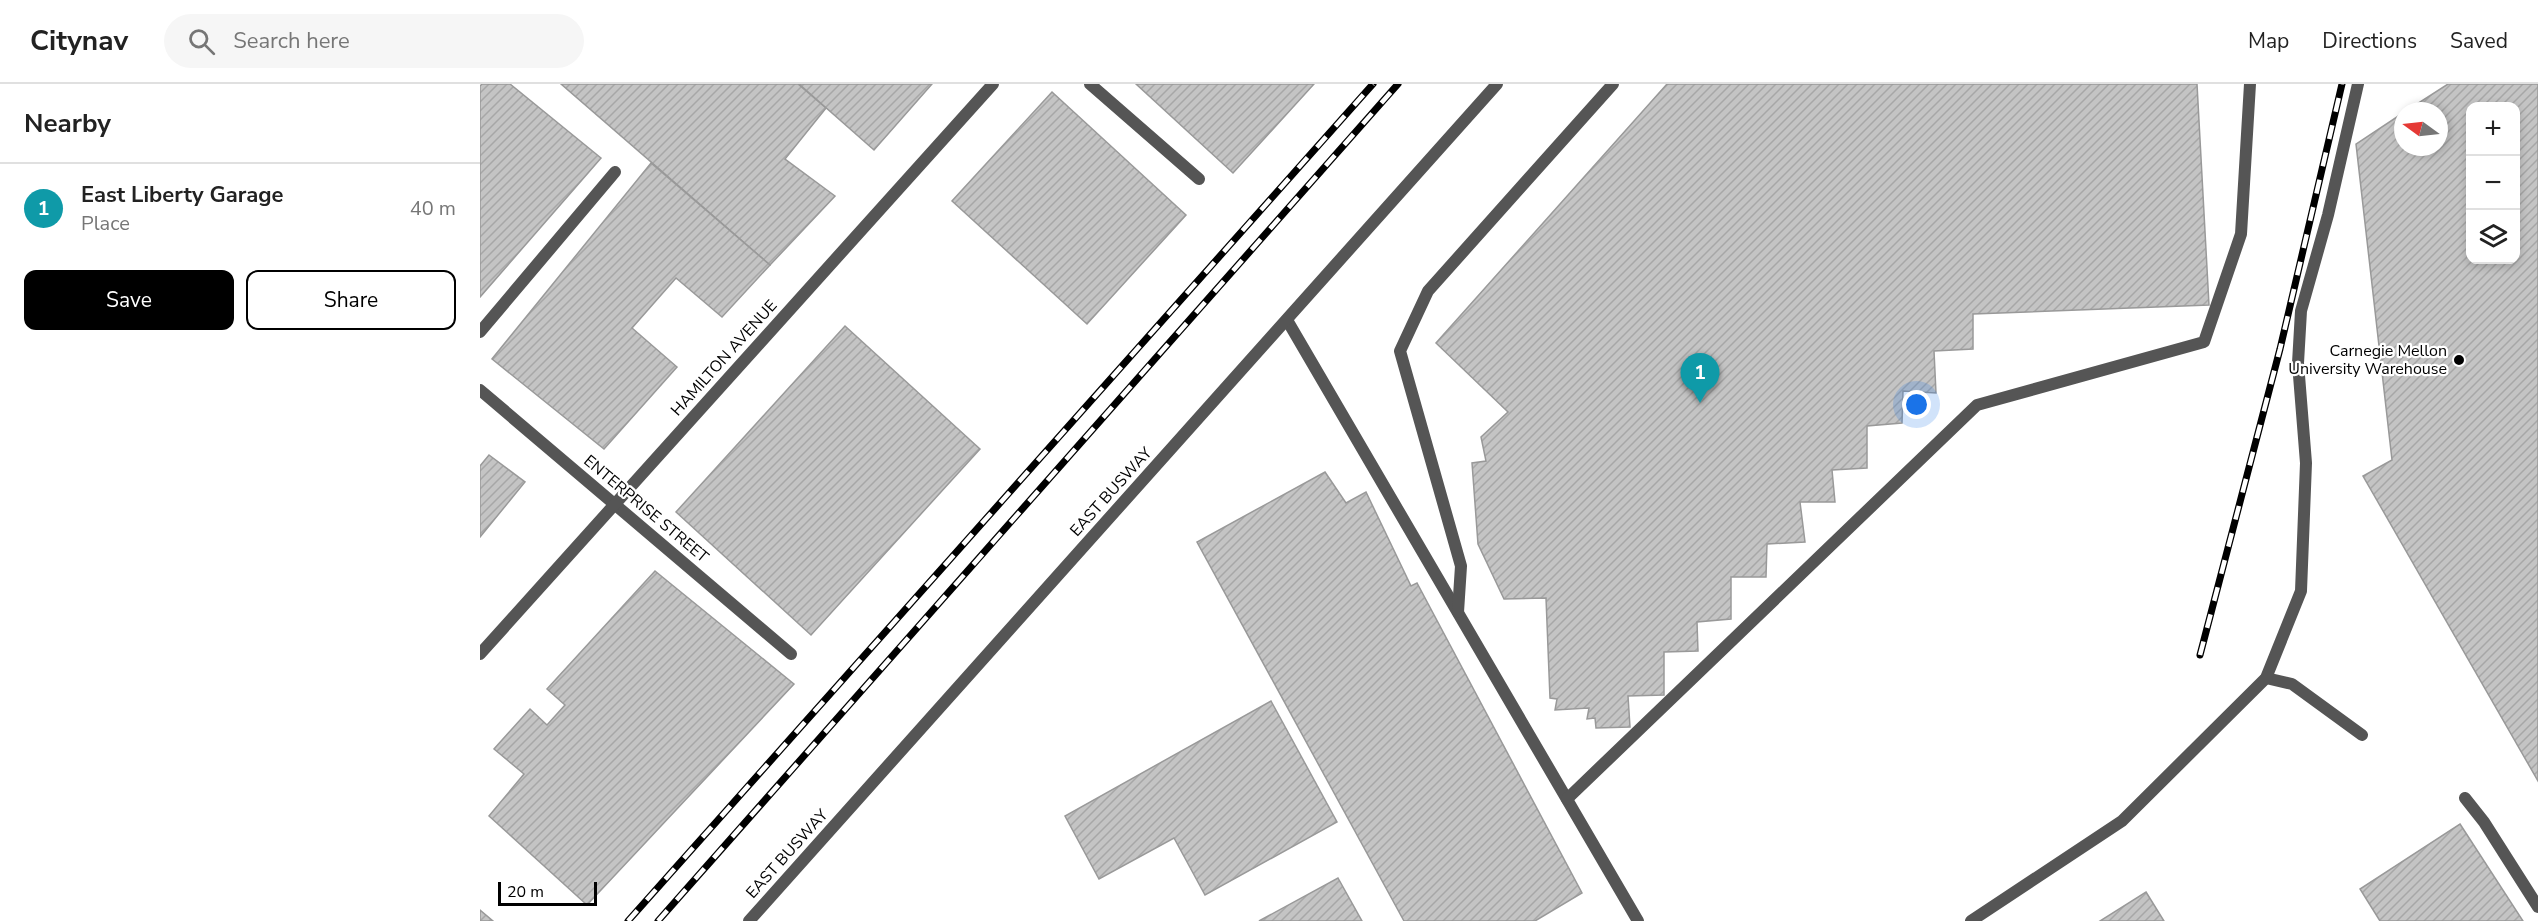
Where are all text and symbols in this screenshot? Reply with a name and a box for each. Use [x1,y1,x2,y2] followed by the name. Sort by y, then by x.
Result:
[164,14,584,68] search box
[30,22,128,60] text: Citynav
[185,25,218,58] icon: search
[233,26,350,56] text: Search here
[2248,27,2289,55] text: Map
[2322,27,2417,55] text: Directions
[2450,27,2508,55] text: Saved
[2394,102,2448,156] north arrow
[2466,102,2520,264] map controls
[2466,102,2520,156] button: +
[24,106,111,141] text: Nearby
[2466,156,2520,210] button: −
[81,180,284,210] text: East Liberty Garage
[38,195,50,222] text: 1
[410,195,456,222] text: 40 m
[81,210,130,237] text: Place
[2466,210,2520,264] button: layers
[24,270,234,330] button: Save
[246,270,456,330] button: Share
[666,295,782,421] street label: HAMILTON AVENUE
[2288,340,2447,380] place label: Carnegie Mellon University Warehouse
[2452,353,2466,367] marker: Carnegie Mellon University Warehouse
[1680,354,1720,403] pin: 1
[1902,390,1931,419] your location
[1065,442,1157,541] street label: EAST BUSWAY
[579,450,714,568] street label: ENTERPRISE STREET
[741,804,833,903] street label: EAST BUSWAY
[498,879,597,906] scale bar
[507,881,544,903] text: 20 m

